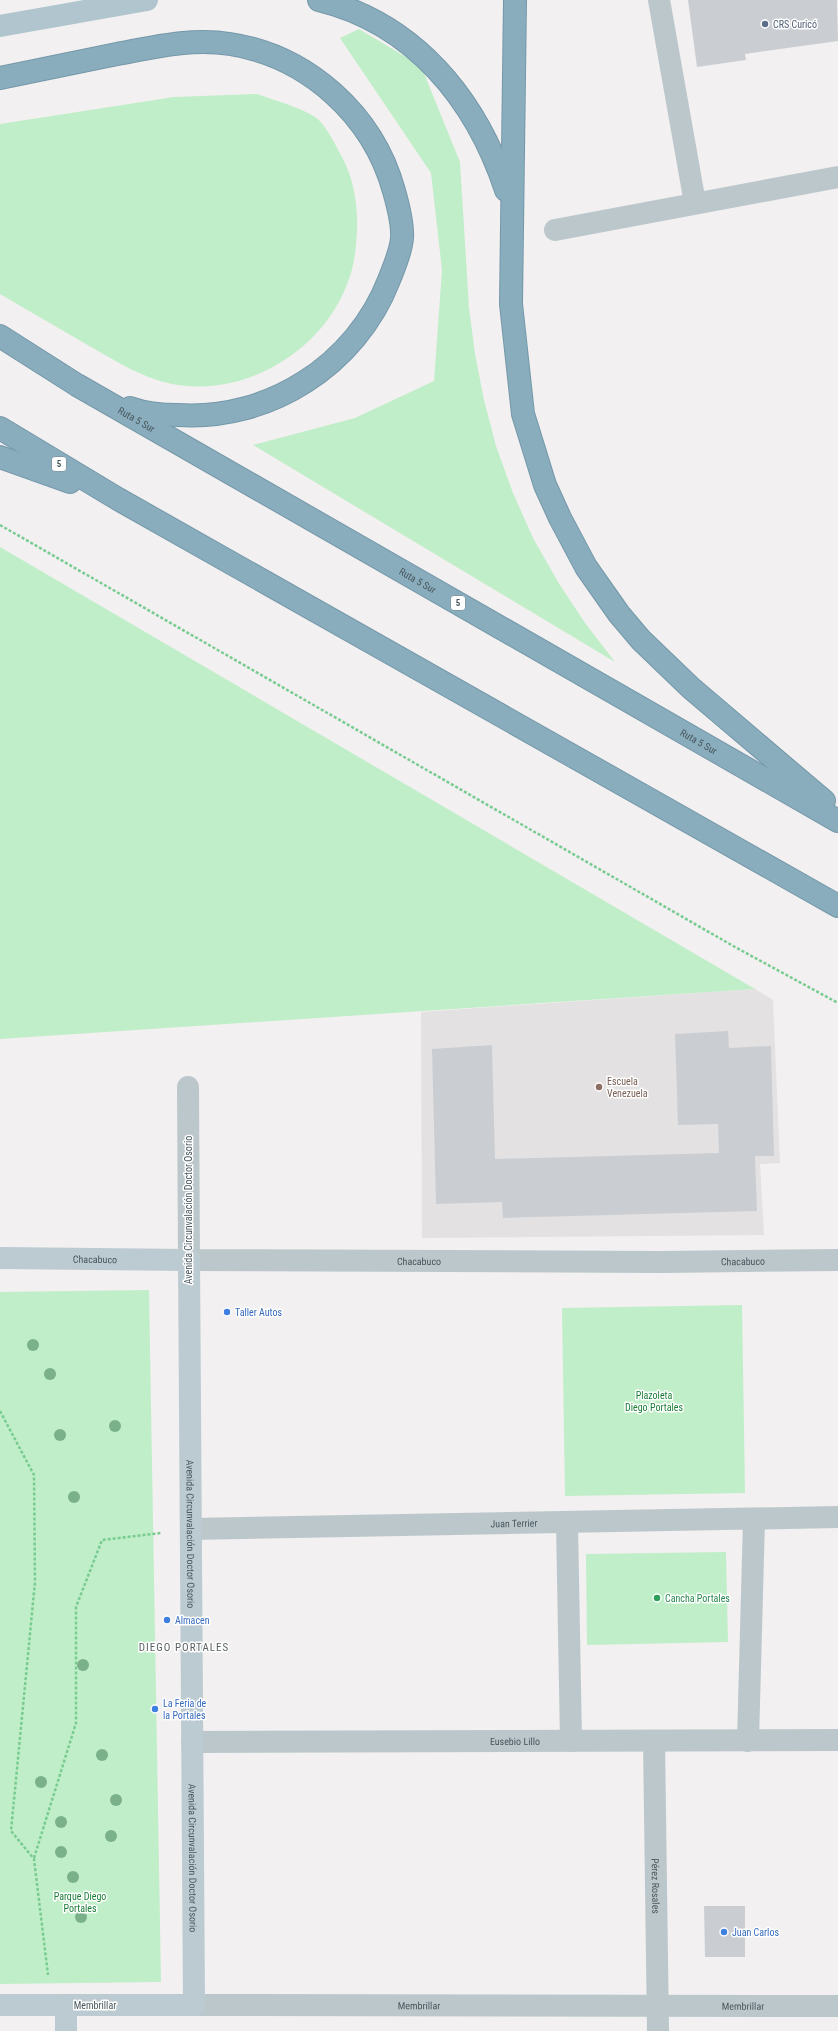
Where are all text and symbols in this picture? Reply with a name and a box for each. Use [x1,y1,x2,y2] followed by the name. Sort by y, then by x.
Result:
[760,19,770,29] marker: CRS Curicó
[773,19,817,30] place label: CRS Curicó
[116,404,157,434] street label: Ruta 5 Sur
[52,457,66,471] road number: 5
[397,565,438,595] street label: Ruta 5 Sur
[451,596,465,610] road number: 5
[679,726,719,756] street label: Ruta 5 Sur
[607,1076,648,1099] place label: Escuela Venezuela
[594,1082,604,1092] marker: Escuela Venezuela
[183,1136,194,1284] street label: Avenida Circunvalación Doctor Osorio
[73,1253,117,1265] street label: Chacabuco
[397,1255,441,1267] street label: Chacabuco
[721,1255,765,1267] street label: Chacabuco
[222,1307,232,1317] marker: Taller Autos
[235,1307,282,1318] place label: Taller Autos
[625,1390,683,1413] park label: Plazoleta Diego Portales
[185,1460,197,1608] street label: Avenida Circunvalación Doctor Osorio
[490,1517,538,1529] street label: Juan Terrier
[652,1593,662,1603] marker: Cancha Portales
[665,1593,730,1604] place label: Cancha Portales
[162,1615,172,1625] marker: Almacen
[175,1615,210,1626] place label: Almacen
[139,1641,229,1654] district label: DIEGO PORTALES
[163,1698,207,1721] place label: La Feria de la Portales
[150,1704,160,1714] marker: La Feria de la Portales
[490,1735,540,1747] street label: Eusebio Lillo
[187,1784,199,1932] street label: Avenida Circunvalación Doctor Osorio
[650,1858,662,1914] street label: Pérez Rosales
[54,1891,106,1914] park label: Parque Diego Portales
[719,1927,729,1937] marker: Juan Carlos
[732,1927,779,1938] place label: Juan Carlos
[74,2000,116,2011] street label: Membrillar
[398,2000,440,2011] street label: Membrillar
[722,2000,764,2011] street label: Membrillar

